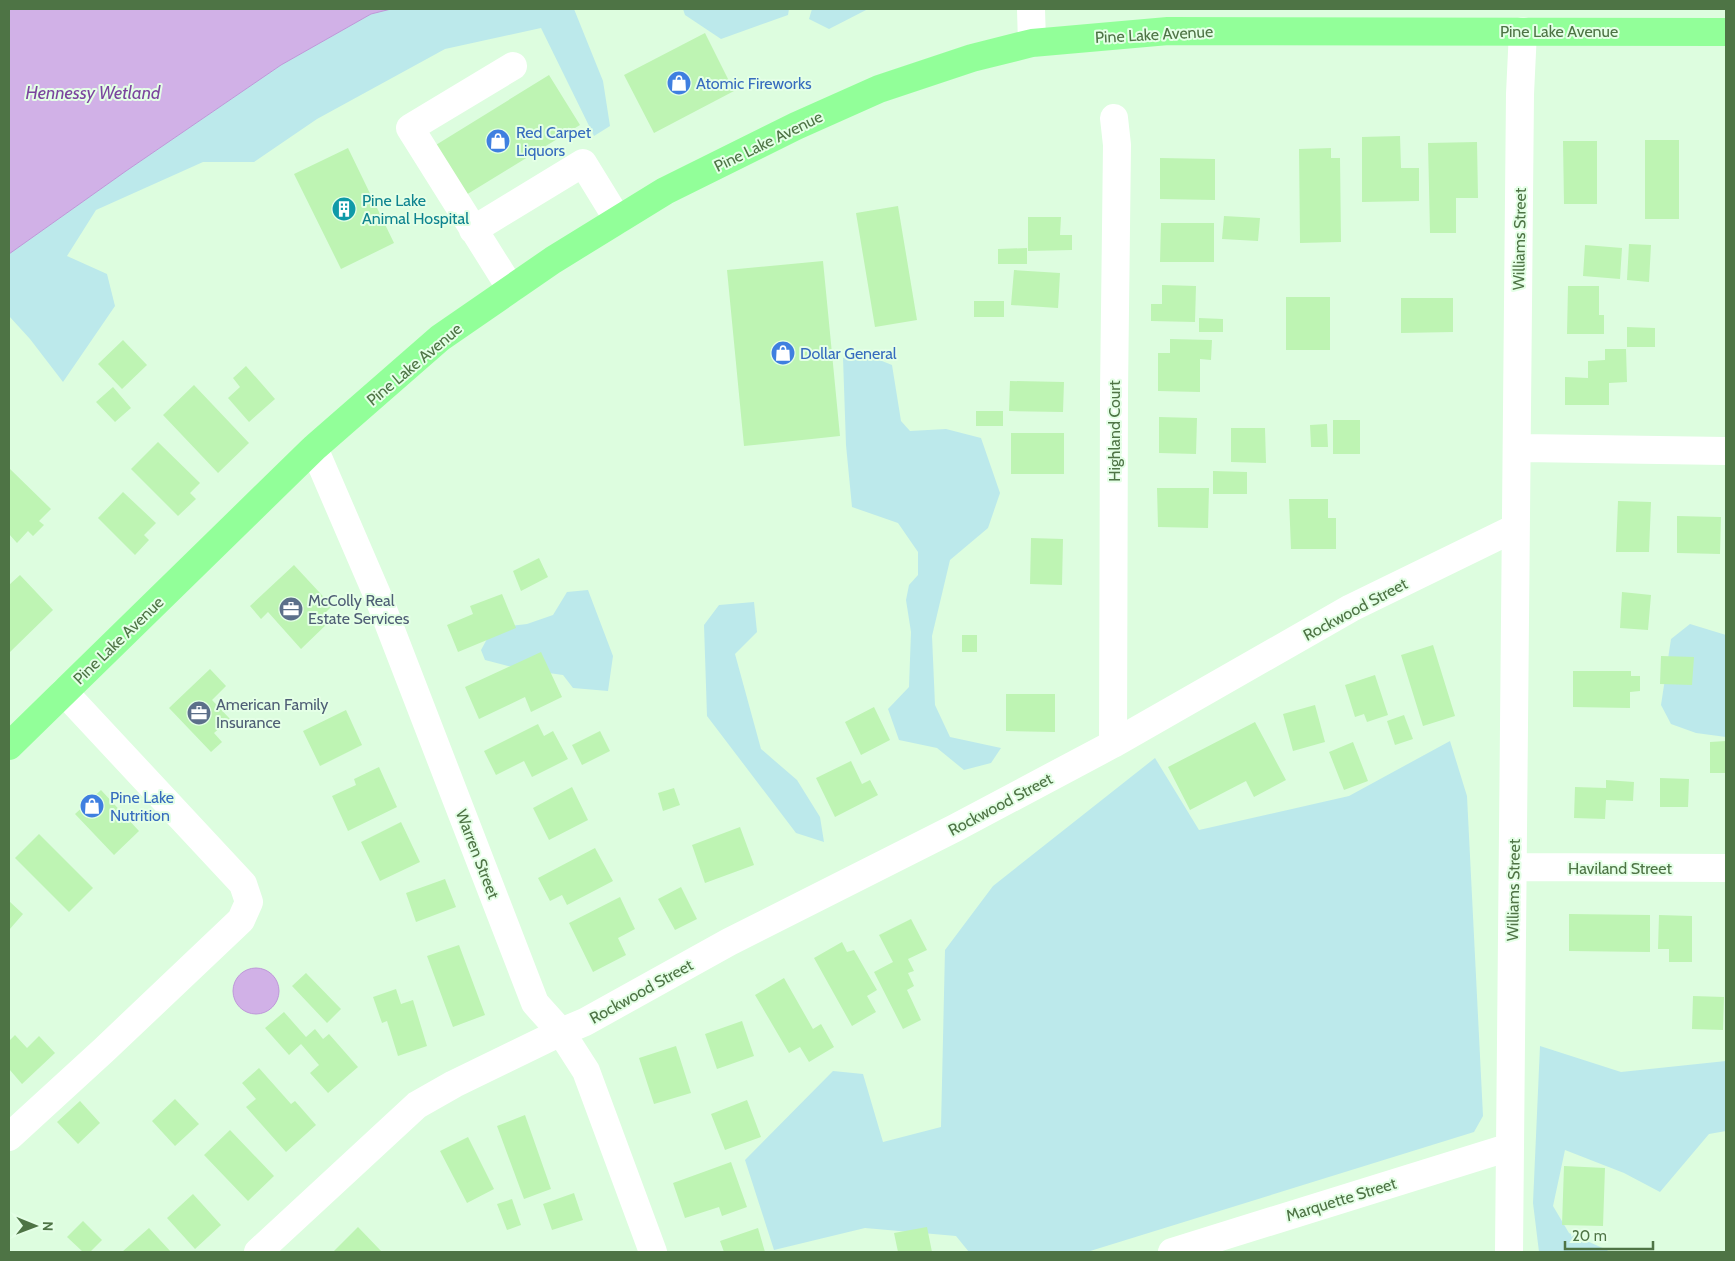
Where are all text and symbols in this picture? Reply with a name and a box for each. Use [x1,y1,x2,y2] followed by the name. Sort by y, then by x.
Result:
[1094,22,1214,47] street label: Pine Lake Avenue
[1500,22,1618,41] street label: Pine Lake Avenue
[666,70,692,96] shop icon: Atomic Fireworks
[696,74,812,93] place label: Atomic Fireworks
[26,82,161,104] water label: Hennessy Wetland
[711,107,826,176] street label: Pine Lake Avenue
[516,123,592,160] place label: Red Carpet Liquors
[485,128,511,154] shop icon: Red Carpet Liquors
[1509,187,1530,290] street label: Williams Street
[362,191,469,228] place label: Pine Lake Animal Hospital
[331,196,357,222] building icon: Pine Lake Animal Hospital
[363,319,466,410] street label: Pine Lake Avenue
[770,340,796,366] shop icon: Dollar General
[800,344,897,363] place label: Dollar General
[1105,380,1124,482] street label: Highland Court
[1300,574,1411,645] street label: Rockwood Street
[308,591,410,628] place label: McColly Real Estate Services
[69,592,167,688] street label: Pine Lake Avenue
[278,596,304,622] office icon: McColly Real Estate Services
[216,695,328,732] place label: American Family Insurance
[186,700,212,726] office icon: American Family Insurance
[945,769,1056,840] street label: Rockwood Street
[110,788,174,825] place label: Pine Lake Nutrition
[79,793,105,819] shop icon: Pine Lake Nutrition
[452,807,503,902] street label: Warren Street
[1503,838,1524,941] street label: Williams Street
[1568,859,1673,878] street label: Haviland Street
[586,955,697,1028] street label: Rockwood Street
[1284,1173,1399,1225] street label: Marquette Street
[10,1201,60,1251] north arrow
[1565,1218,1652,1250] scale bar
[39,1221,57,1231] text: N
[1572,1227,1607,1245] text: 20 m

